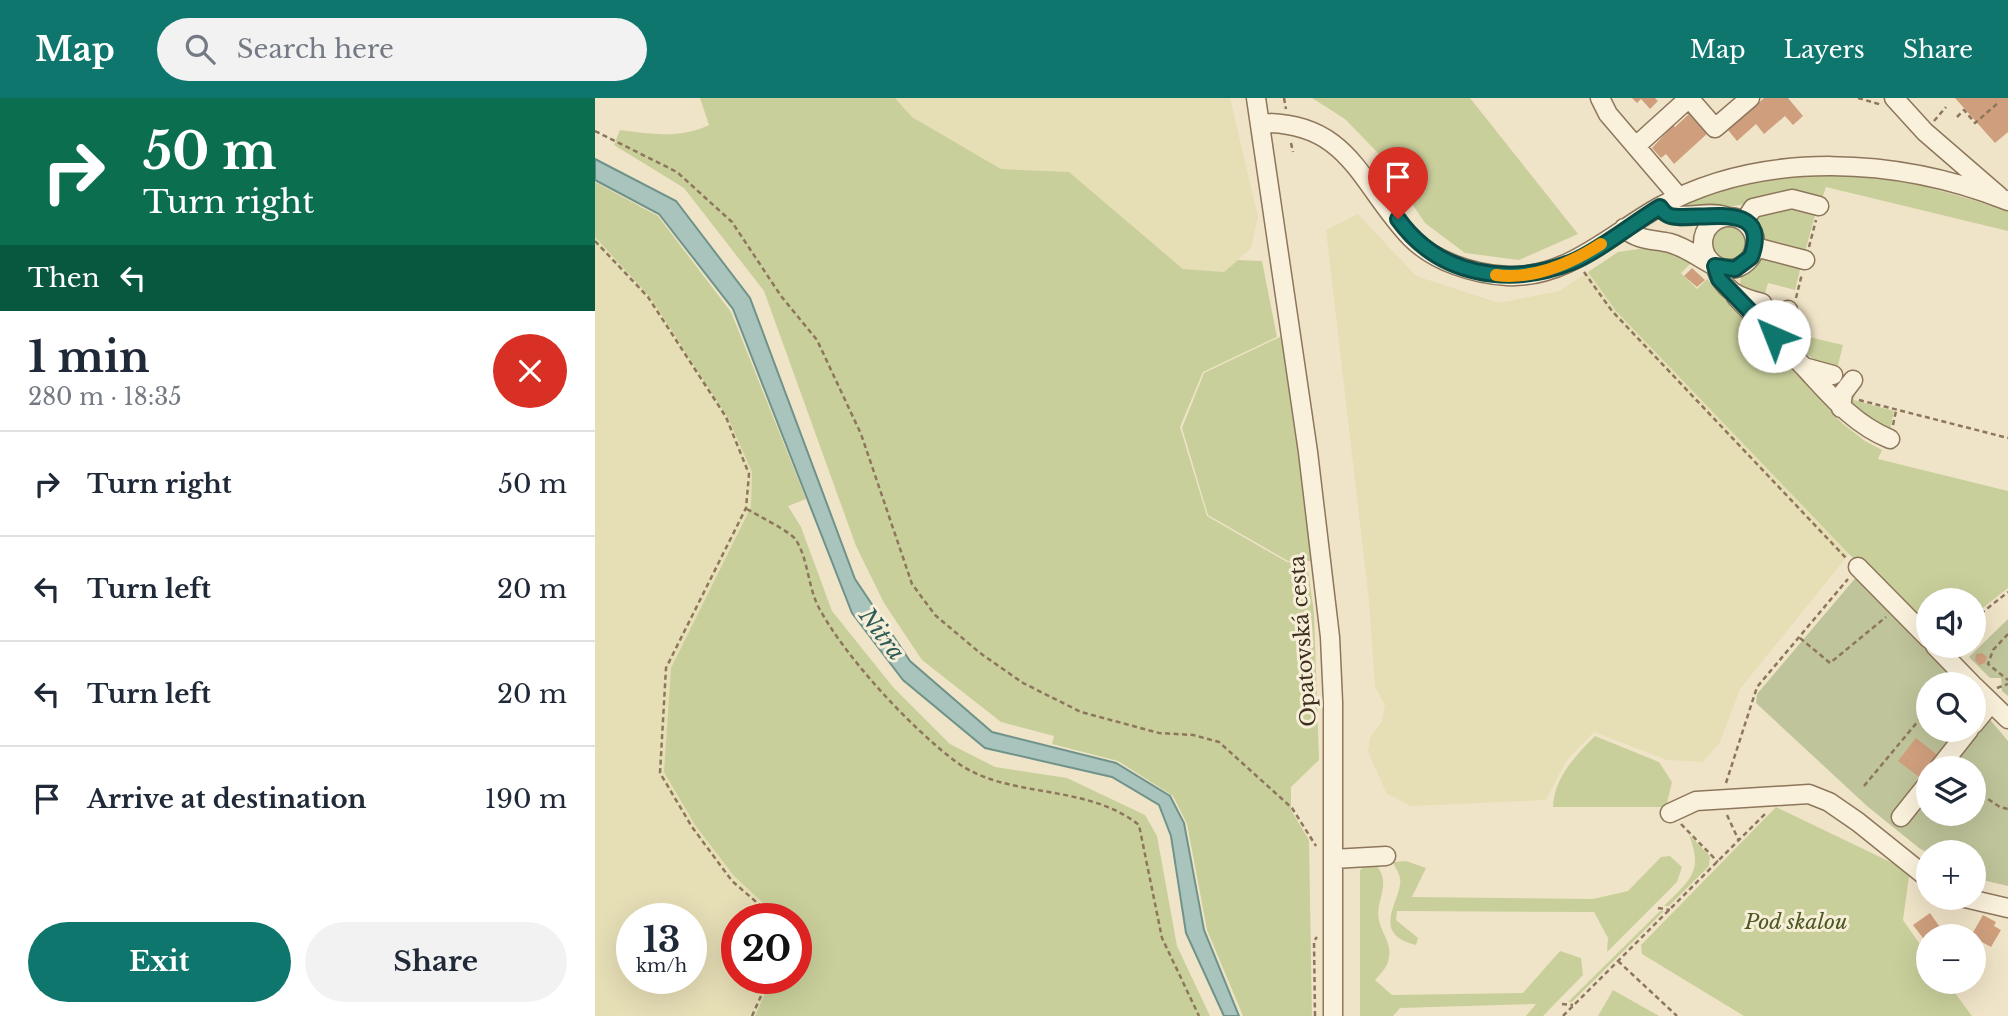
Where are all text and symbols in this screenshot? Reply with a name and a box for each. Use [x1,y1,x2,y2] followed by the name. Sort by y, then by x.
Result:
[157,18,647,81] search box
[35,29,115,70] text: Map
[181,30,219,68] icon: search
[237,33,394,65] text: Search here
[1690,35,1746,64] text: Map
[1784,35,1865,64] text: Layers
[1903,35,1973,64] text: Share
[143,121,276,182] text: 50 m
[28,126,119,217] icon: right
[1368,147,1428,219] pin
[1379,158,1417,196] icon: arrive
[143,182,314,222] text: Turn right
[114,259,152,297] icon: left
[28,262,100,294] text: Then
[1737,299,1811,373] position arrow
[28,331,150,383] text: 1 min
[493,334,567,408] button: close
[28,383,182,411] text: 280 m · 18:35
[28,465,66,503] icon: right
[87,468,232,500] text: Turn right
[498,468,567,500] text: 50 m
[1284,554,1322,728] street label: Opatovská cesta
[28,570,66,608] icon: left
[87,573,211,605] text: Turn left
[497,573,567,605] text: 20 m
[1916,588,1986,994] map controls
[1916,588,1986,658] button: sound
[853,602,911,666] water label: Nitra
[1916,672,1986,742] button: search
[28,675,66,713] icon: left
[87,678,211,710] text: Turn left
[497,678,567,710] text: 20 m
[1916,756,1986,826] button: layers
[28,780,66,818] icon: arrive
[87,783,367,815] text: Arrive at destination
[485,783,567,815] text: 190 m
[1916,840,1986,910] button: +
[721,903,812,994] speed limit sign: 20
[1743,909,1848,935] park label: Pod skalou
[643,918,680,961] text: 13
[28,922,291,1002] button: Exit
[305,922,567,1002] button: Share
[1916,924,1986,994] button: −
[636,955,687,977] text: km/h

